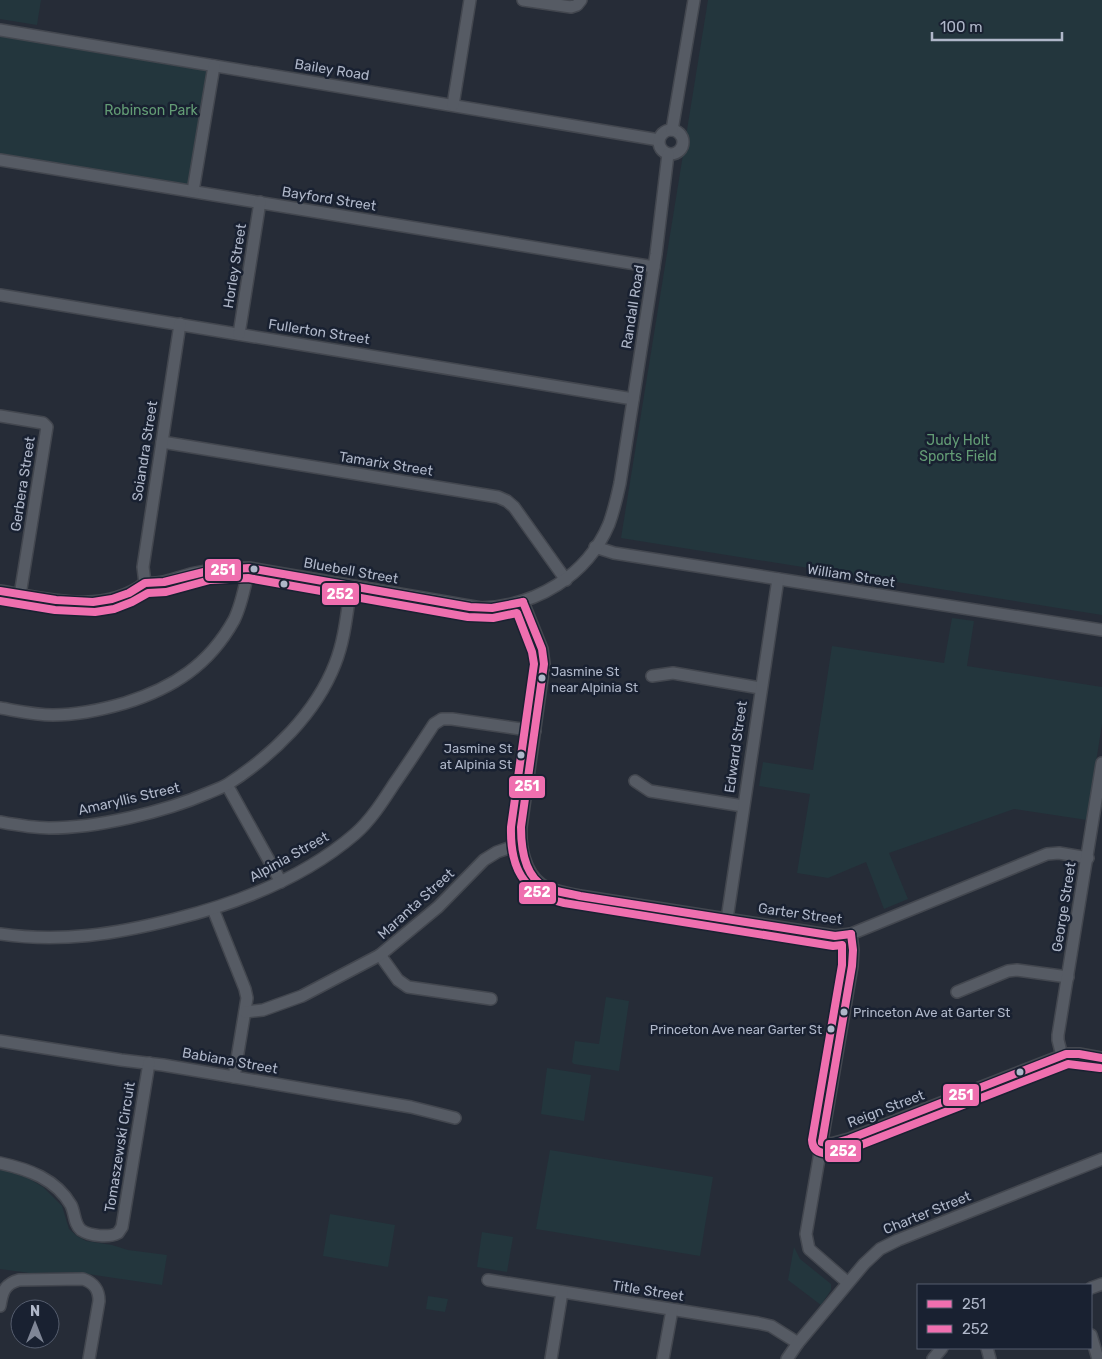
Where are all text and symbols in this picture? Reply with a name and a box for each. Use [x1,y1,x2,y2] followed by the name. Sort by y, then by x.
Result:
[932,10,1062,42] scale bar
[940,18,982,36] text: 100 m
[293,56,371,84] street label: Bailey Road
[104,102,199,119] park label: Robinson Park
[281,183,378,215] street label: Bayford Street
[220,222,250,310] street label: Horley Street
[618,264,648,350] street label: Randall Road
[267,316,371,348] street label: Fullerton Street
[129,399,161,502] street label: Soiandra Street
[919,432,997,465] park label: Judy Holt Sports Field
[7,435,39,533] street label: Gerbera Street
[338,448,435,480] street label: Tamarix Street
[302,554,400,588] street label: Bluebell Street
[204,558,242,582] line badge: 251
[806,561,897,591] street label: William Street
[210,562,236,579] text: 251
[249,564,259,574] unlabelled marker
[279,579,289,589] unlabelled marker
[321,582,360,606] line badge: 252
[326,586,354,603] text: 252
[551,664,638,695] place label: Jasmine St near Alpinia St
[537,673,547,683] marker: Jasmine St near Alpinia St
[721,699,751,794] street label: Edward Street
[440,741,512,772] place label: Jasmine St at Alpinia St
[516,750,526,760] marker: Jasmine St at Alpinia St
[508,775,546,799] line badge: 251
[514,778,540,795] text: 251
[76,779,182,819] street label: Amaryllis Street
[246,828,332,886] street label: Alpinia Street
[1049,860,1080,953] street label: George Street
[374,865,458,943] street label: Maranta Street
[518,881,557,905] line badge: 252
[523,884,551,901] text: 252
[757,900,844,928] street label: Garter Street
[853,1005,1010,1020] place label: Princeton Ave at Garter St
[839,1007,849,1017] marker: Princeton Ave at Garter St
[650,1022,822,1037] place label: Princeton Ave near Garter St
[826,1024,836,1034] marker: Princeton Ave near Garter St
[181,1044,280,1078] street label: Babiana Street
[1015,1067,1025,1077] unlabelled marker
[101,1080,139,1213] street label: Tomaszewski Circuit
[942,1083,980,1107] line badge: 251
[845,1086,927,1131] street label: Reign Street
[948,1087,974,1104] text: 251
[824,1139,862,1163] line badge: 252
[829,1143,857,1160] text: 252
[881,1187,974,1238] street label: Charter Street
[611,1277,685,1305] street label: Title Street
[917,1284,1092,1349] legend
[962,1295,986,1313] text: 251
[10,1299,60,1349] north arrow
[30,1303,40,1320] text: N
[962,1320,989,1338] text: 252

